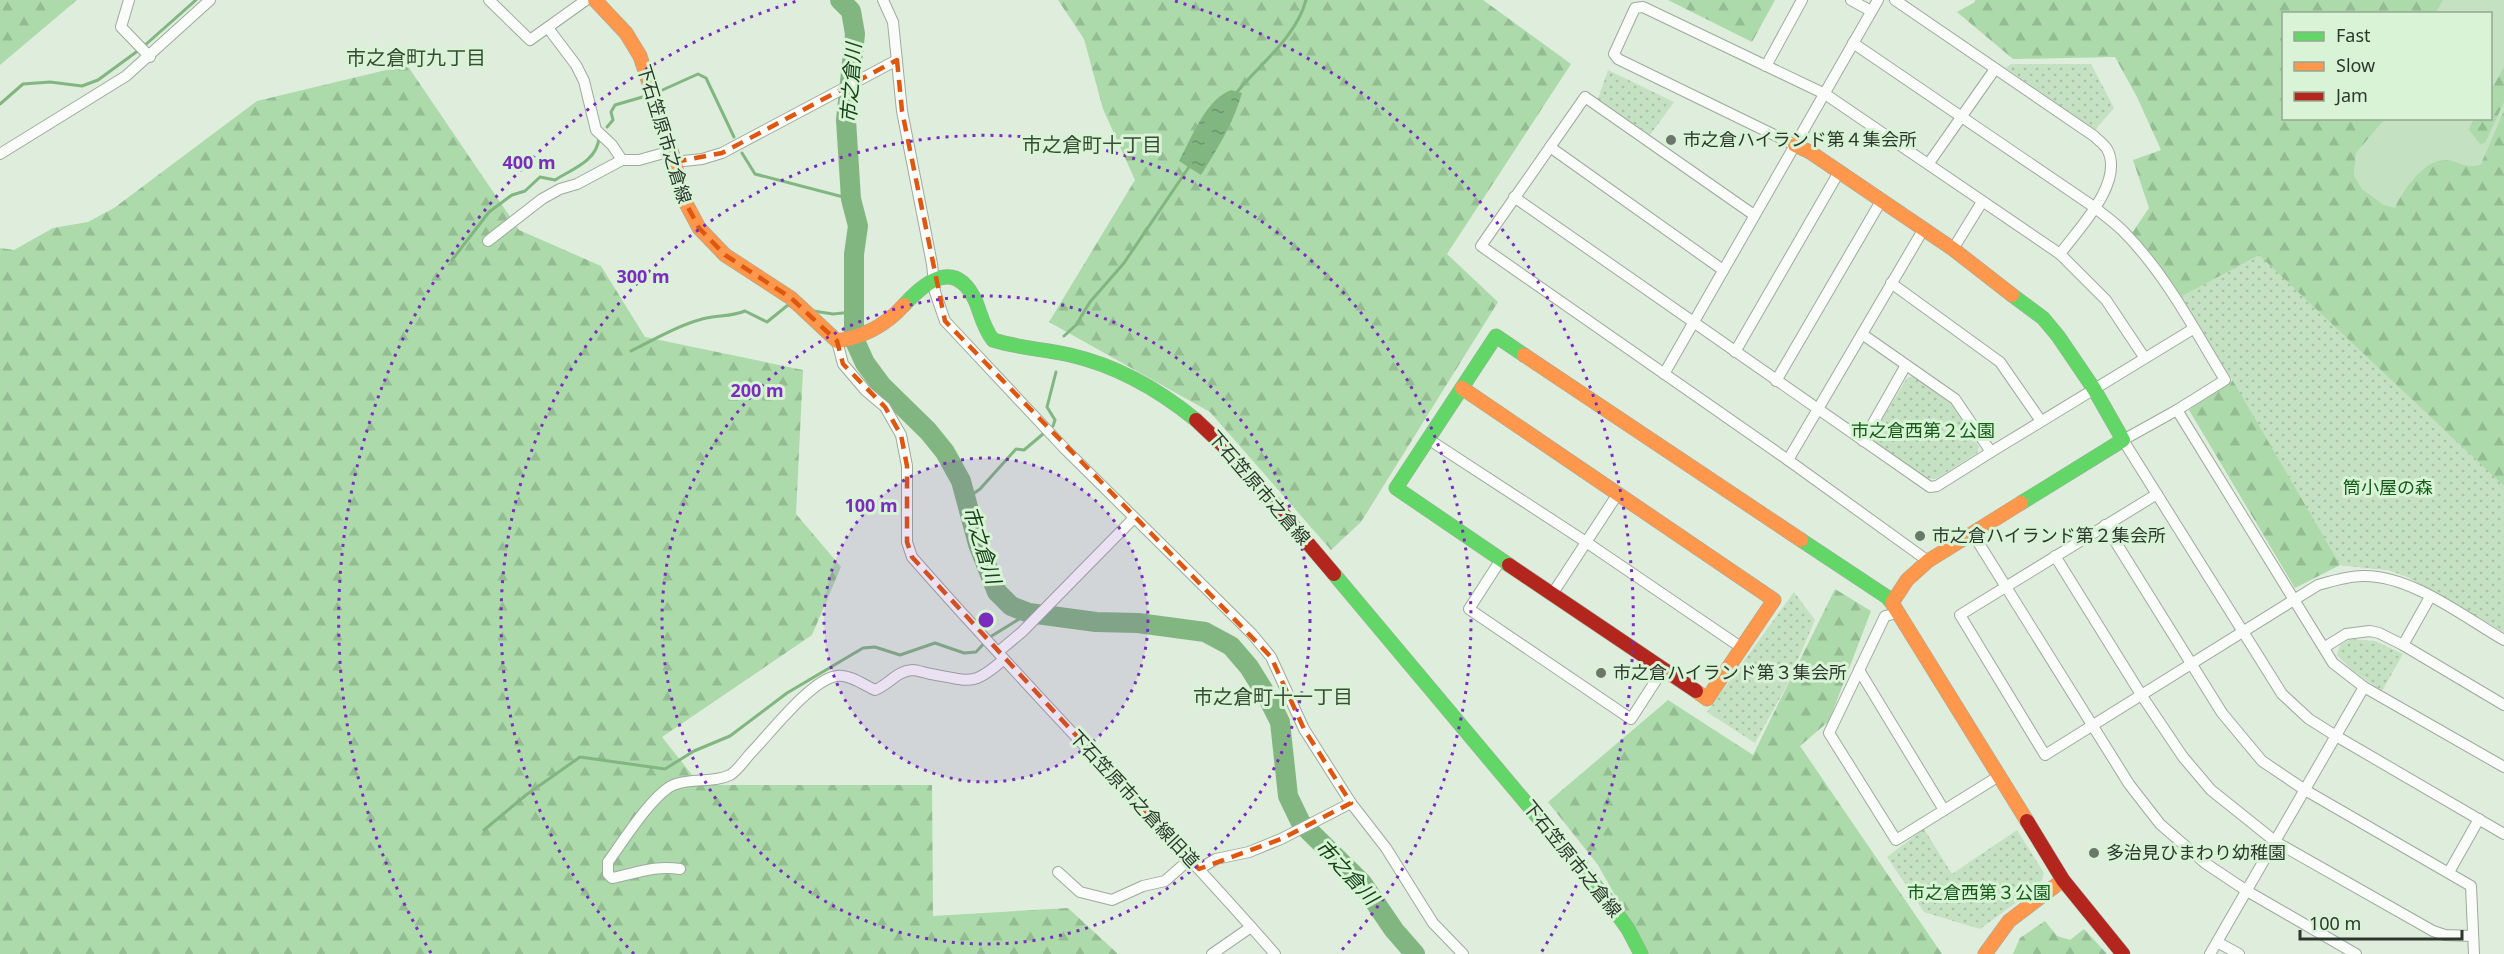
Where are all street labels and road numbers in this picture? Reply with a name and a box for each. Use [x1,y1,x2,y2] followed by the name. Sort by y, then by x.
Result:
[632,61,697,206] street label: 下石笠原市之倉線
[1203,425,1316,550] street label: 下石笠原市之倉線
[1065,724,1205,872] street label: 下石笠原市之倉線旧道
[1518,795,1627,922] street label: 下石笠原市之倉線

